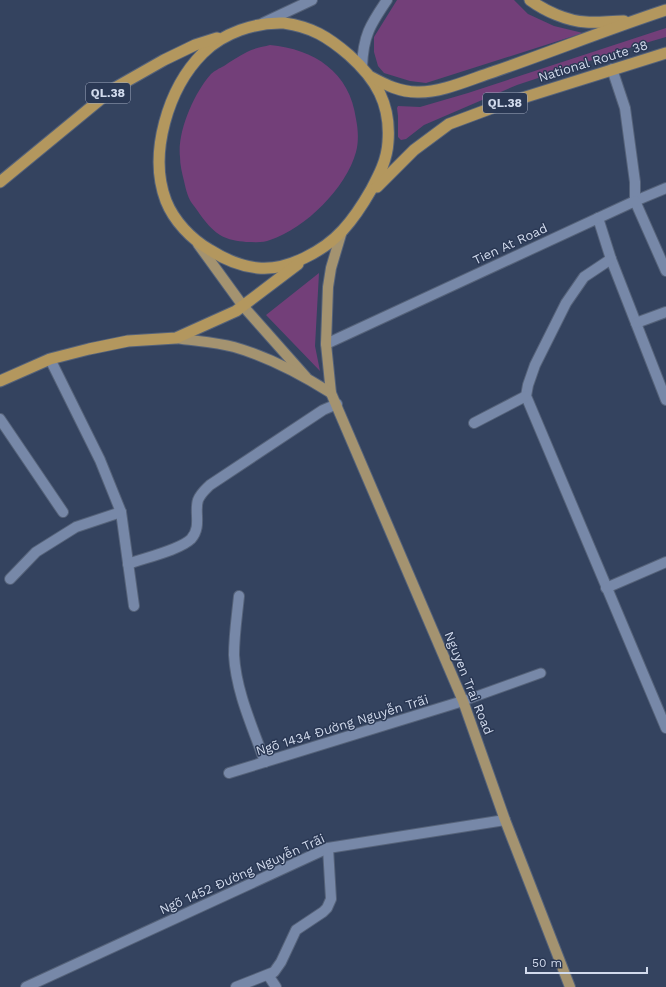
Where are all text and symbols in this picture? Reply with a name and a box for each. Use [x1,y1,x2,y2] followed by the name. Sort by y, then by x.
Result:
[536,37,650,85] street label: National Route 38
[86,83,130,103] road number: QL.38
[483,93,527,113] road number: QL.38
[470,220,550,268] street label: Tien At Road
[441,629,497,737] street label: Nguyen Trai Road
[254,691,430,758] street label: Ngõ 1434 Đường Nguyễn Trãi
[157,830,327,917] street label: Ngõ 1452 Đường Nguyễn Trãi
[526,949,647,975] scale bar
[532,956,562,970] text: 50 m

